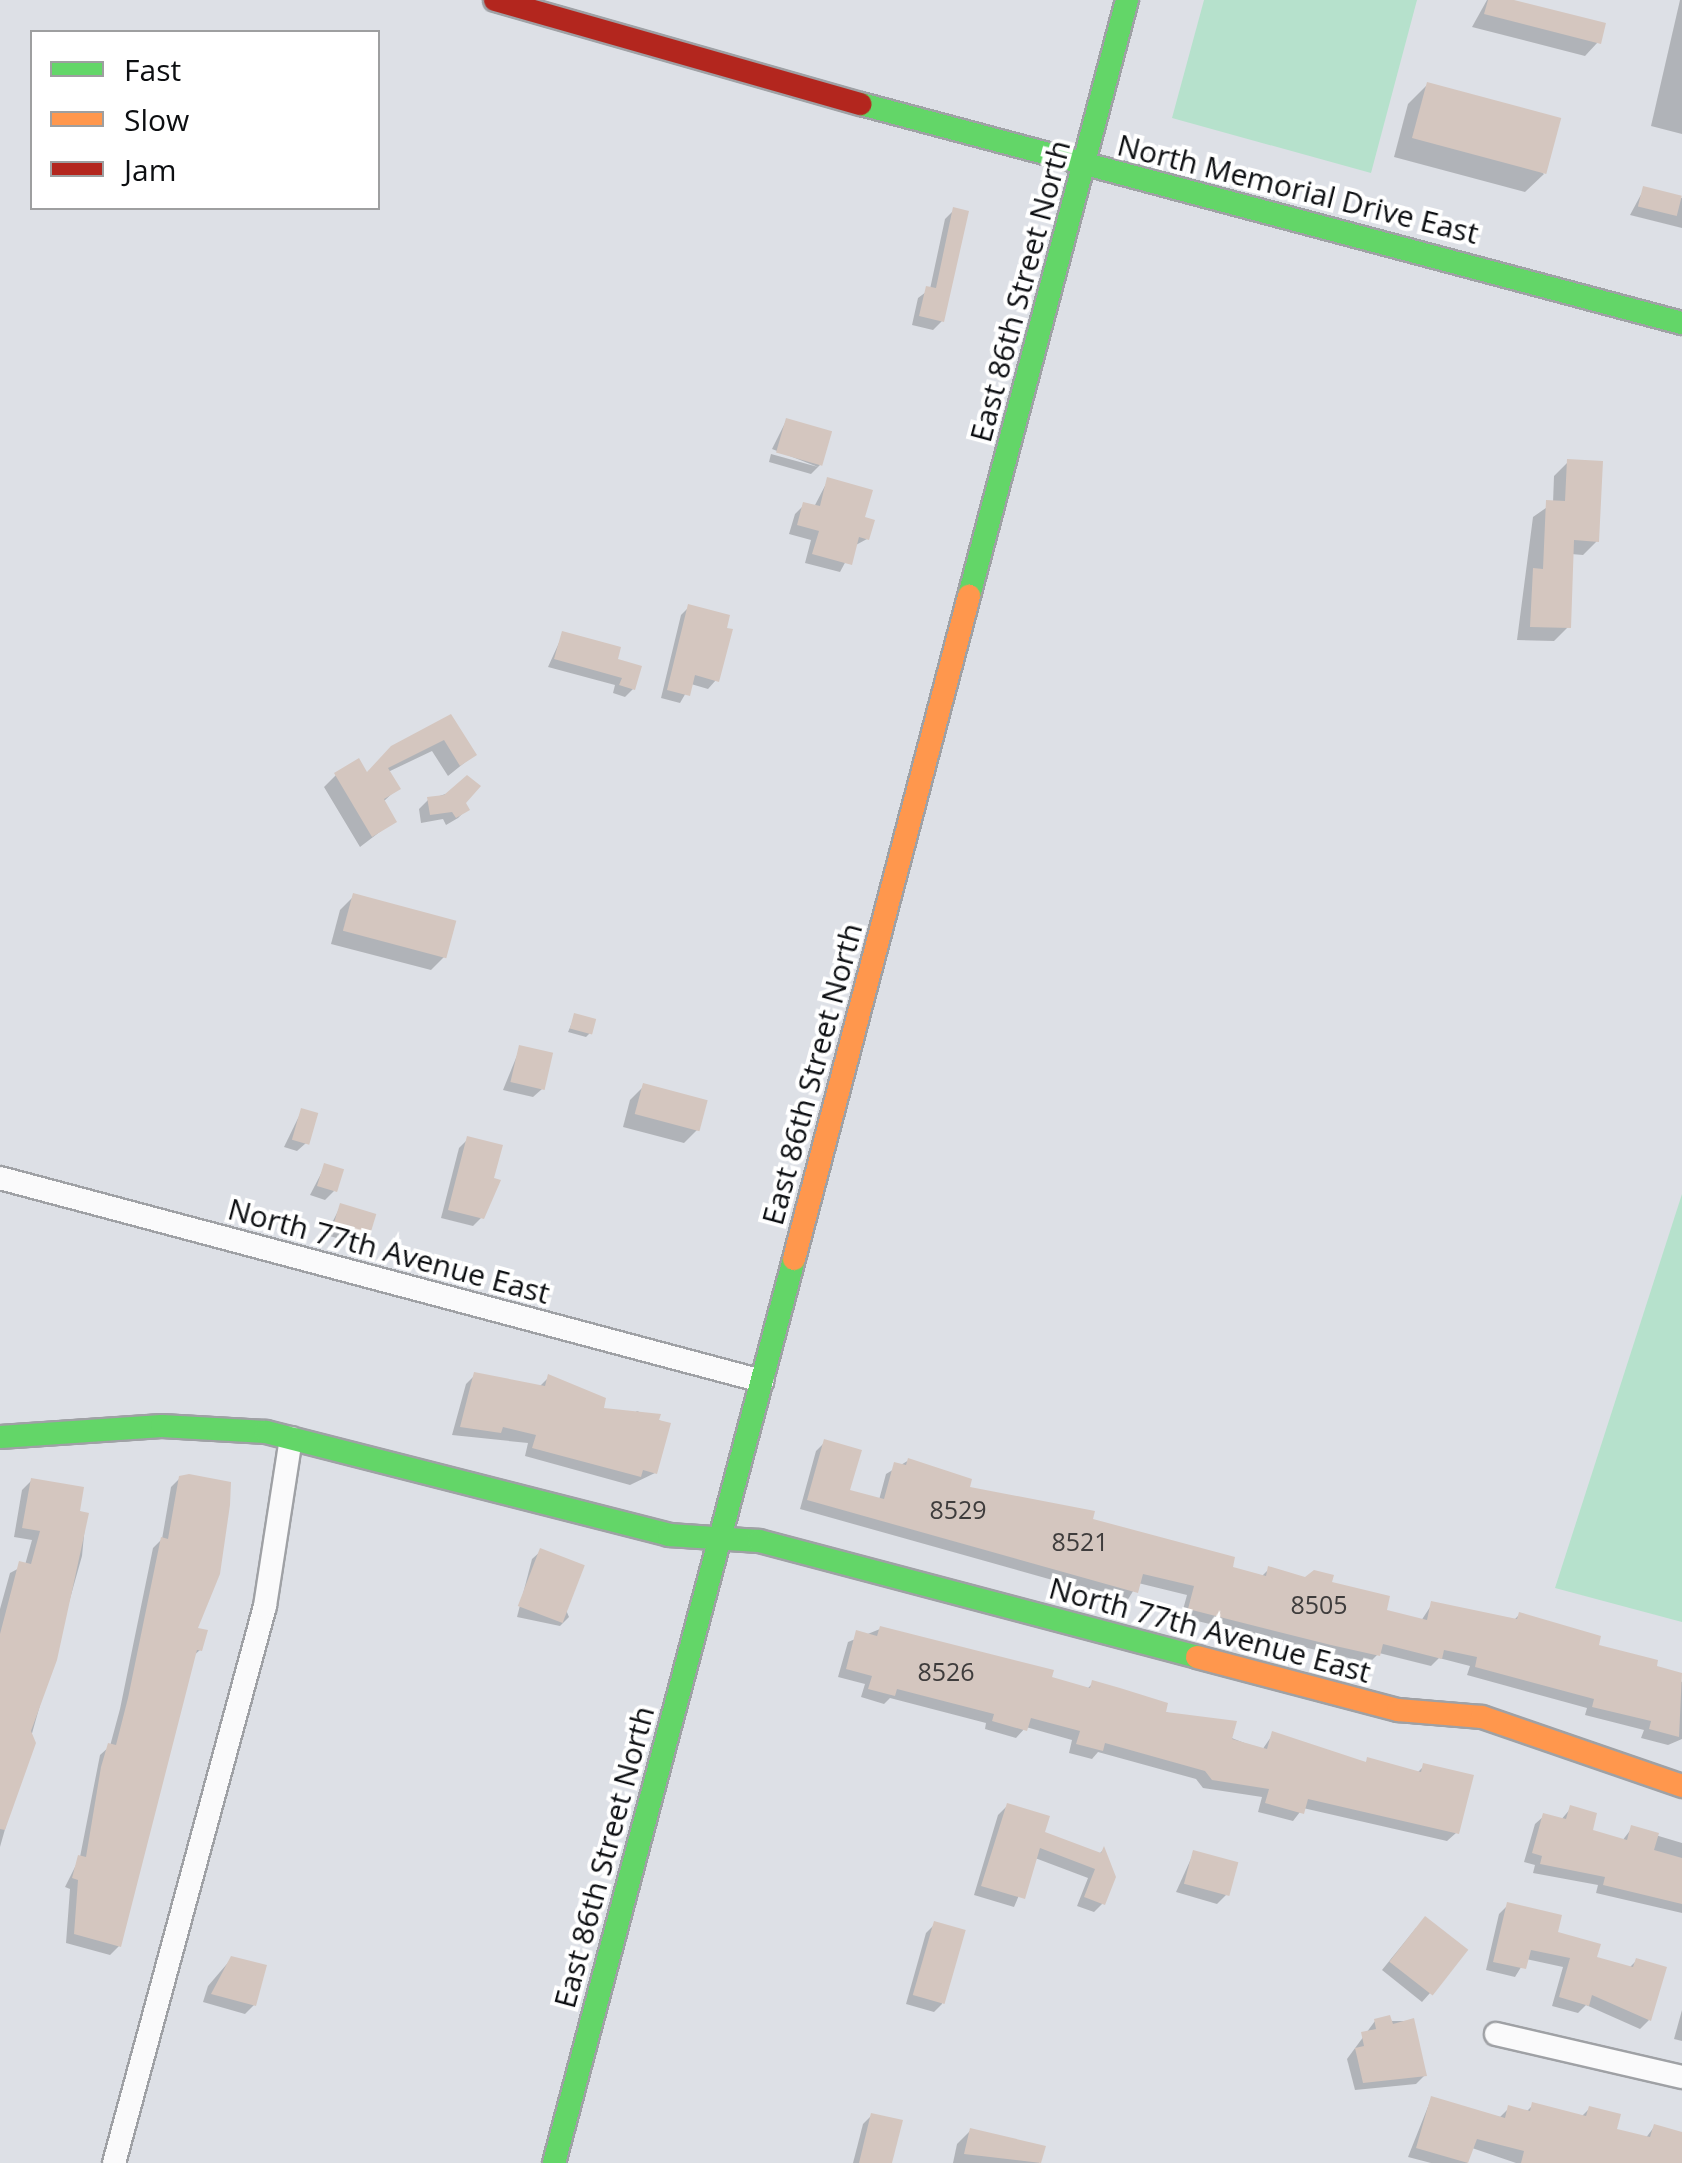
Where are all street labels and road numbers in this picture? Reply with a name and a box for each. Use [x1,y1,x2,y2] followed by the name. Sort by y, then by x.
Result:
[1114,127,1482,251] street label: North Memorial Drive East
[962,136,1078,446] street label: East 86th Street North
[754,919,870,1229] street label: East 86th Street North
[224,1191,554,1311] street label: North 77th Avenue East
[1045,1570,1375,1690] street label: North 77th Avenue East
[546,1702,662,2012] street label: East 86th Street North

